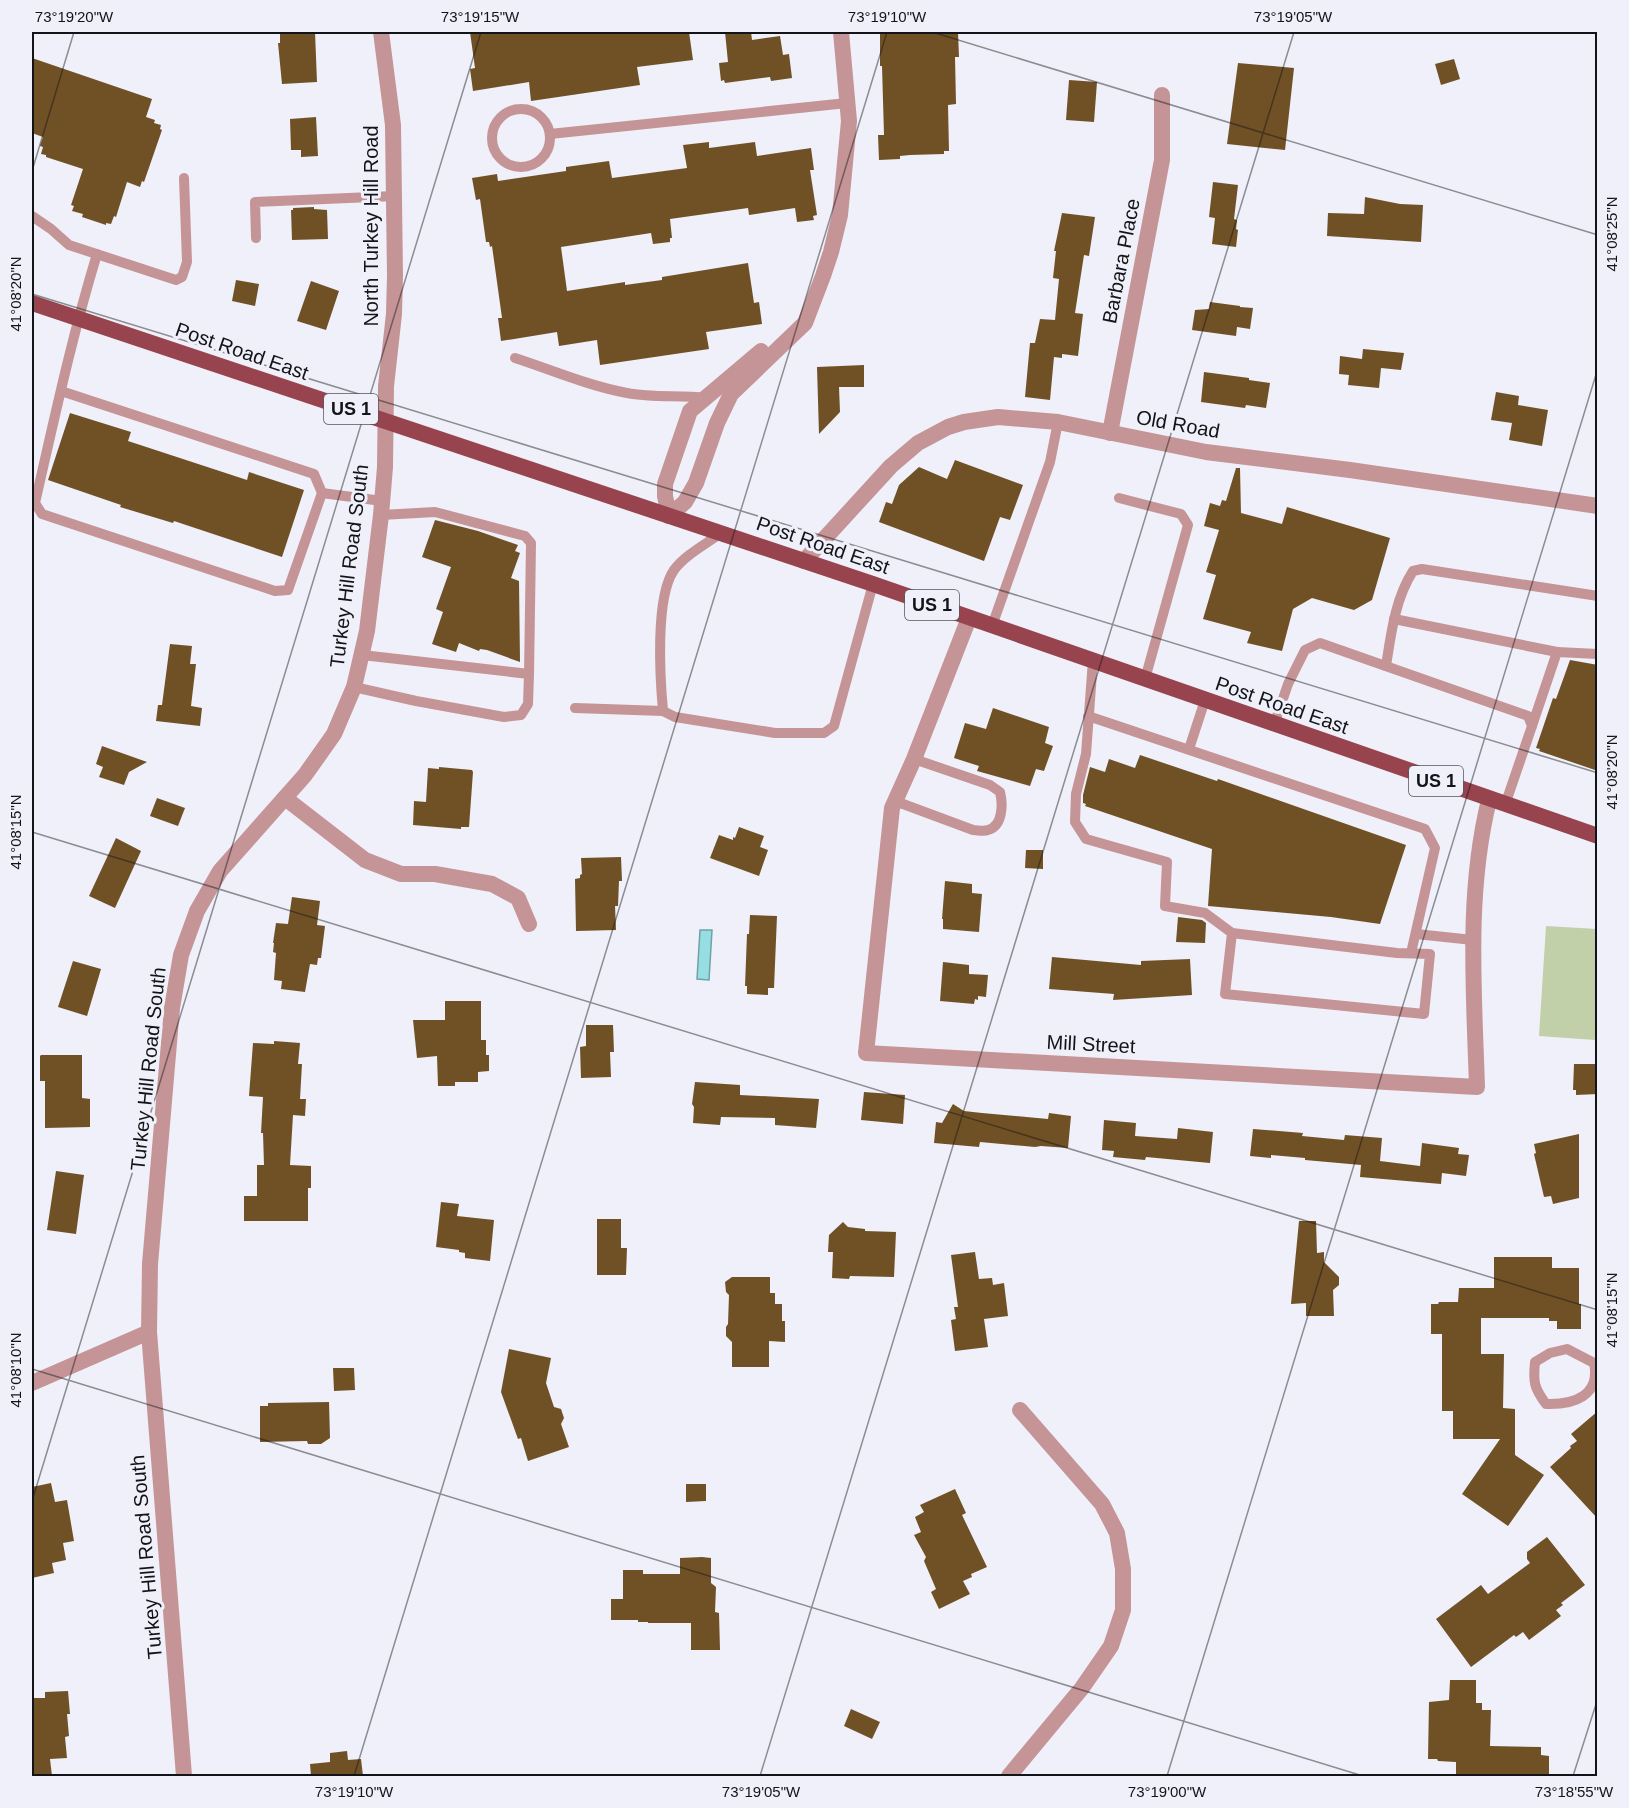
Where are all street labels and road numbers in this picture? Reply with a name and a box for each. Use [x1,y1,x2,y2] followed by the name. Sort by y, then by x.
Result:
[360,125,382,327] street label: North Turkey Hill Road
[1098,197,1144,325] street label: Barbara Place
[173,318,312,384] street label: Post Road East
[324,394,378,424] road number: US 1
[1134,406,1222,442] street label: Old Road
[326,463,372,669] street label: Turkey Hill Road South
[754,512,893,578] street label: Post Road East
[905,590,959,620] road number: US 1
[1213,672,1352,738] street label: Post Road East
[1409,766,1463,796] road number: US 1
[126,966,170,1172] street label: Turkey Hill Road South
[1046,1031,1136,1057] street label: Mill Street
[126,1454,166,1660] street label: Turkey Hill Road South

